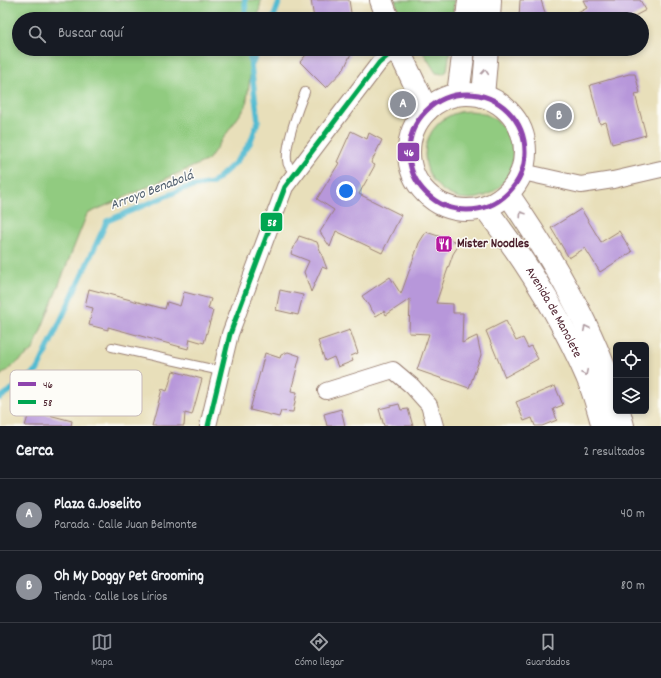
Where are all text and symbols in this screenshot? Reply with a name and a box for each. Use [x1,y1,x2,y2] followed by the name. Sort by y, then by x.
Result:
[12,12,649,56] search box
[26,23,48,45] icon: search
[58,23,123,45] text: Buscar aquí
[481,69,490,75] one-way arrow
[390,89,416,119] pin: A
[546,101,572,131] pin: B
[397,142,420,162] line badge: 46
[404,146,415,162] text: 46
[107,165,198,216] water label: Arroyo Benabolá
[336,181,356,201] your location
[260,212,283,232] line badge: 58
[520,212,527,219] one-way arrow
[267,216,277,232] text: 58
[434,234,454,254] restaurant icon: Mister Noodles
[457,235,530,254] place label: Mister Noodles
[520,263,587,361] street label: Avenida de Manolete
[583,324,591,332] one-way arrow
[613,342,649,414] map controls
[613,342,649,378] button: locate
[580,368,588,376] one-way arrow
[10,370,142,416] legend
[43,378,53,394] text: 46
[613,378,649,414] button: layers
[43,396,53,412] text: 58
[16,440,53,464] text: Cerca
[583,443,645,462] text: 2 resultados
[54,494,141,516] text: Plaza G.Joselito
[25,505,33,524] text: A
[621,505,645,524] text: 40 m
[54,516,197,535] text: Parada · Calle Juan Belmonte
[54,566,204,588] text: Oh My Doggy Pet Grooming
[26,577,32,596] text: B
[621,577,645,596] text: 80 m
[54,588,168,607] text: Tienda · Calle Los Lirios
[91,631,113,671] tab: Mapa
[295,631,344,671] tab: Cómo llegar
[526,631,570,671] tab: Guardados

